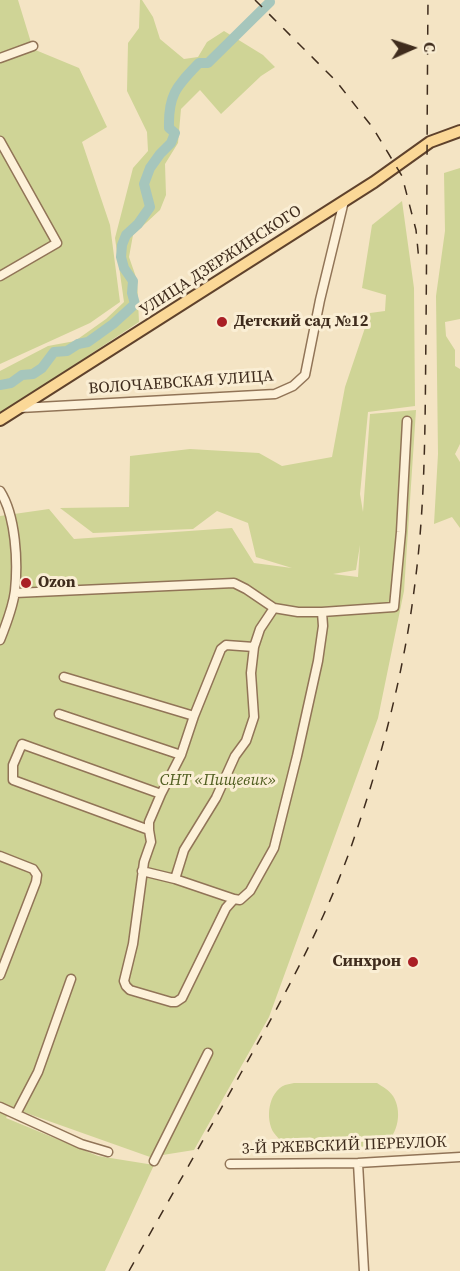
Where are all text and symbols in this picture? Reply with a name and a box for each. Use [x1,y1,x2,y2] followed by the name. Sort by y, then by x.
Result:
[382,18,442,78] north arrow
[419,42,441,53] text: С
[137,202,305,320] street label: УЛИЦА ДЗЕРЖИНСКОГО
[234,312,368,332] place label: Детский сад №12
[215,315,229,329] marker: Детский сад №12
[88,367,274,399] street label: ВОЛОЧАЕВСКАЯ УЛИЦА
[38,573,76,593] place label: Ozon
[19,576,33,590] marker: Ozon
[160,771,276,791] park label: СНТ «Пищевик»
[332,952,401,972] place label: Синхрон
[406,955,420,969] marker: Синхрон
[241,1133,447,1159] street label: 3-Й РЖЕВСКИЙ ПЕРЕУЛОК

